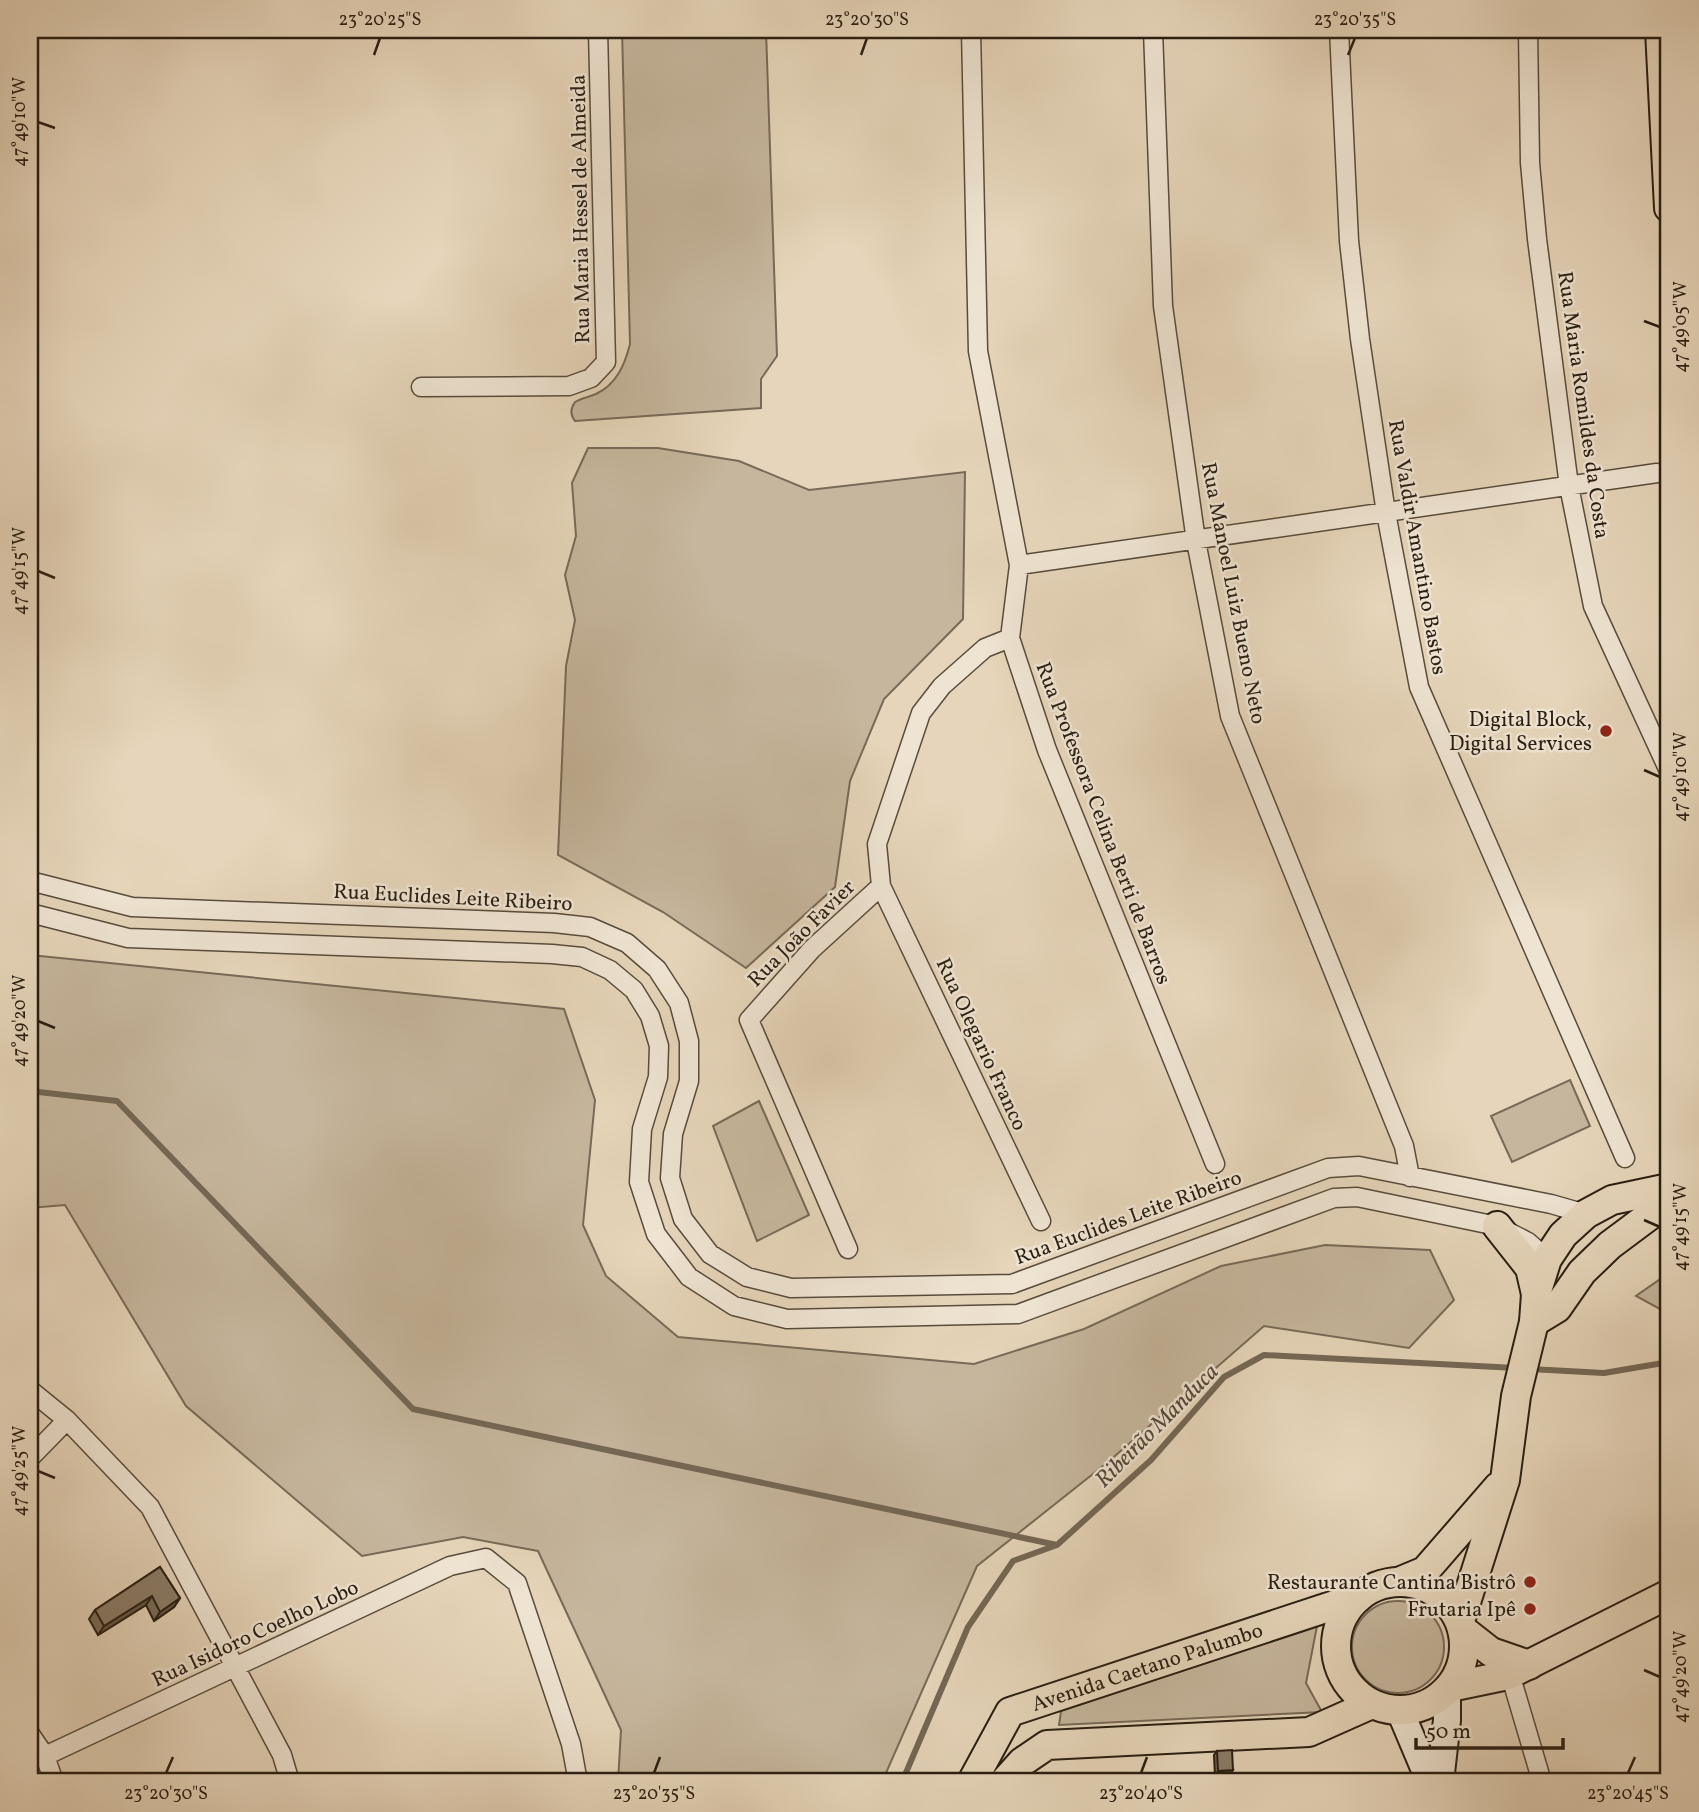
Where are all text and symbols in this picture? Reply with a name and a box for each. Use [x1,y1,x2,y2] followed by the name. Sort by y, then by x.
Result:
[339,8,421,33] text: 23°20'25"S
[825,8,909,33] text: 23°20'30"S
[1314,8,1396,33] text: 23°20'35"S
[565,74,598,344] street label: Rua Maria Hessel de Almeida
[8,77,33,167] text: 47°49'10"W
[1549,269,1616,541] street label: Rua Maria Romildes da Costa
[1669,281,1694,373] text: 47°49'05"W
[1380,417,1453,677] street label: Rua Valdir Amantino Bastos
[1193,460,1272,727] street label: Rua Manoel Luiz Bueno Neto
[8,527,33,615] text: 47°49'15"W
[1028,658,1178,989] street label: Rua Professora Celina Berti de Barros
[1449,706,1592,759] place label: Digital Block, Digital Services
[1598,723,1614,739] marker: Digital Block, Digital Services
[1669,732,1694,822] text: 47°49'10"W
[742,874,862,994] street label: Rua João Favier
[333,878,573,919] street label: Rua Euclides Leite Ribeiro
[928,953,1033,1136] street label: Rua Olegario Franco
[8,975,33,1067] text: 47°49'20"W
[1011,1164,1246,1273] street label: Rua Euclides Leite Ribeiro
[1669,1183,1694,1271] text: 47°49'15"W
[1088,1357,1227,1496] water label: Ribeirão Manduca
[8,1426,33,1516] text: 47°49'25"W
[1267,1569,1516,1598] place label: Restaurante Cantina Bistrô
[147,1574,364,1695] street label: Rua Isidoro Coelho Lobo
[1522,1574,1538,1590] marker: Restaurante Cantina Bistrô
[1407,1596,1516,1625] place label: Frutaria Ipê
[1522,1601,1538,1617] marker: Frutaria Ipê
[1028,1617,1267,1720] street label: Avenida Caetano Palumbo
[1669,1631,1694,1723] text: 47°49'20"W
[1416,1707,1562,1751] scale bar
[1426,1718,1471,1747] text: 50 m
[124,1782,208,1807] text: 23°20'30"S
[613,1782,695,1807] text: 23°20'35"S
[1099,1782,1183,1807] text: 23°20'40"S
[1587,1782,1669,1807] text: 23°20'45"S

